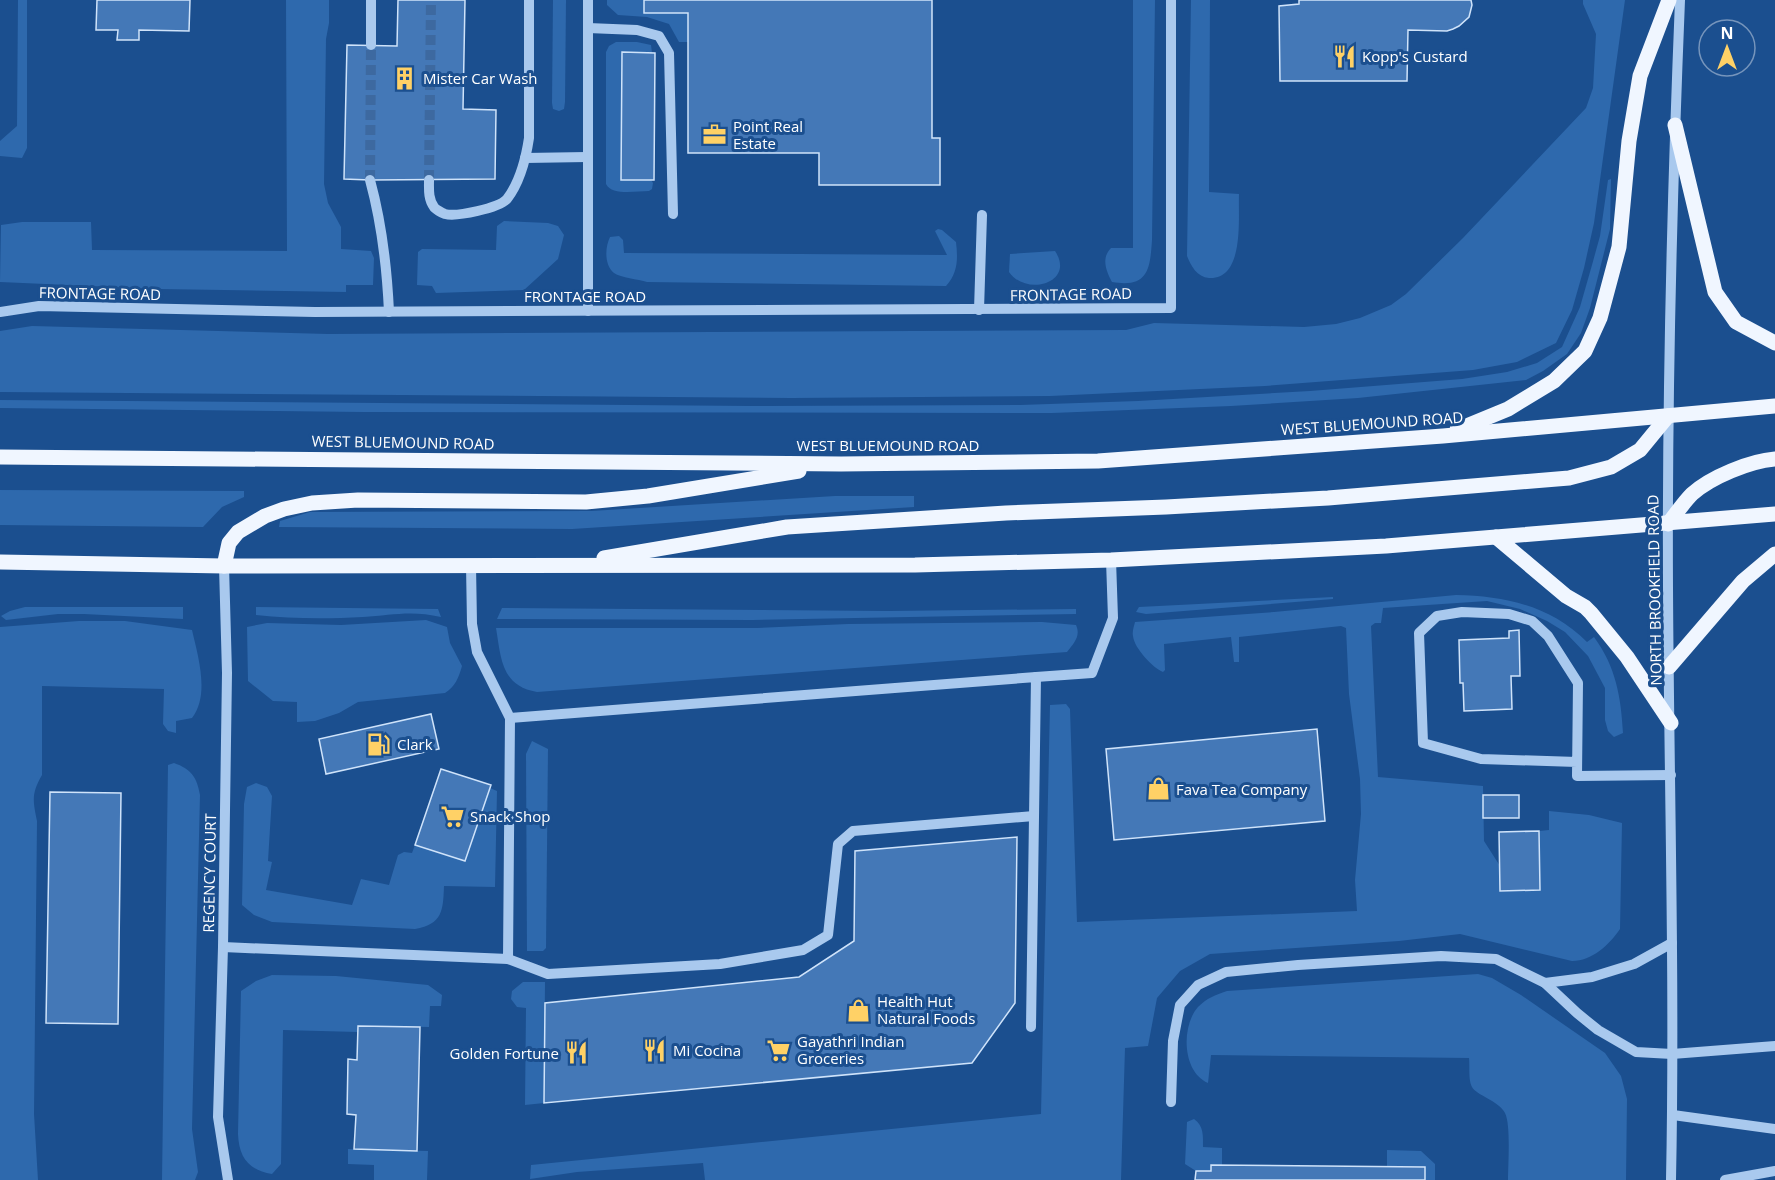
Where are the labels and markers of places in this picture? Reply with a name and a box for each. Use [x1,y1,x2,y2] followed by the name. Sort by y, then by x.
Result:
[1331,43,1357,69] restaurant icon: Kopp's Custard
[1362,46,1468,66] place label: Kopp's Custard
[392,65,418,91] building icon: Mister Car Wash
[423,68,538,88] place label: Mister Car Wash
[733,116,803,153] place label: Point Real Estate
[702,122,728,148] office icon: Point Real Estate
[366,731,392,757] fuel station icon: Clark
[397,734,433,754] place label: Clark
[1145,776,1171,802] shop icon: Fava Tea Company
[1176,779,1308,799] place label: Fava Tea Company
[439,803,465,829] supermarket icon: Snack Shop
[470,806,550,826] place label: Snack Shop
[877,991,975,1028] place label: Health Hut Natural Foods
[846,997,872,1023] shop icon: Health Hut Natural Foods
[797,1031,904,1068] place label: Gayathri Indian Groceries
[642,1037,668,1063] restaurant icon: Mi Cocina
[766,1037,792,1063] supermarket icon: Gayathri Indian Groceries
[564,1040,590,1066] restaurant icon: Golden Fortune
[673,1040,741,1060] place label: Mi Cocina
[450,1043,559,1063] place label: Golden Fortune

